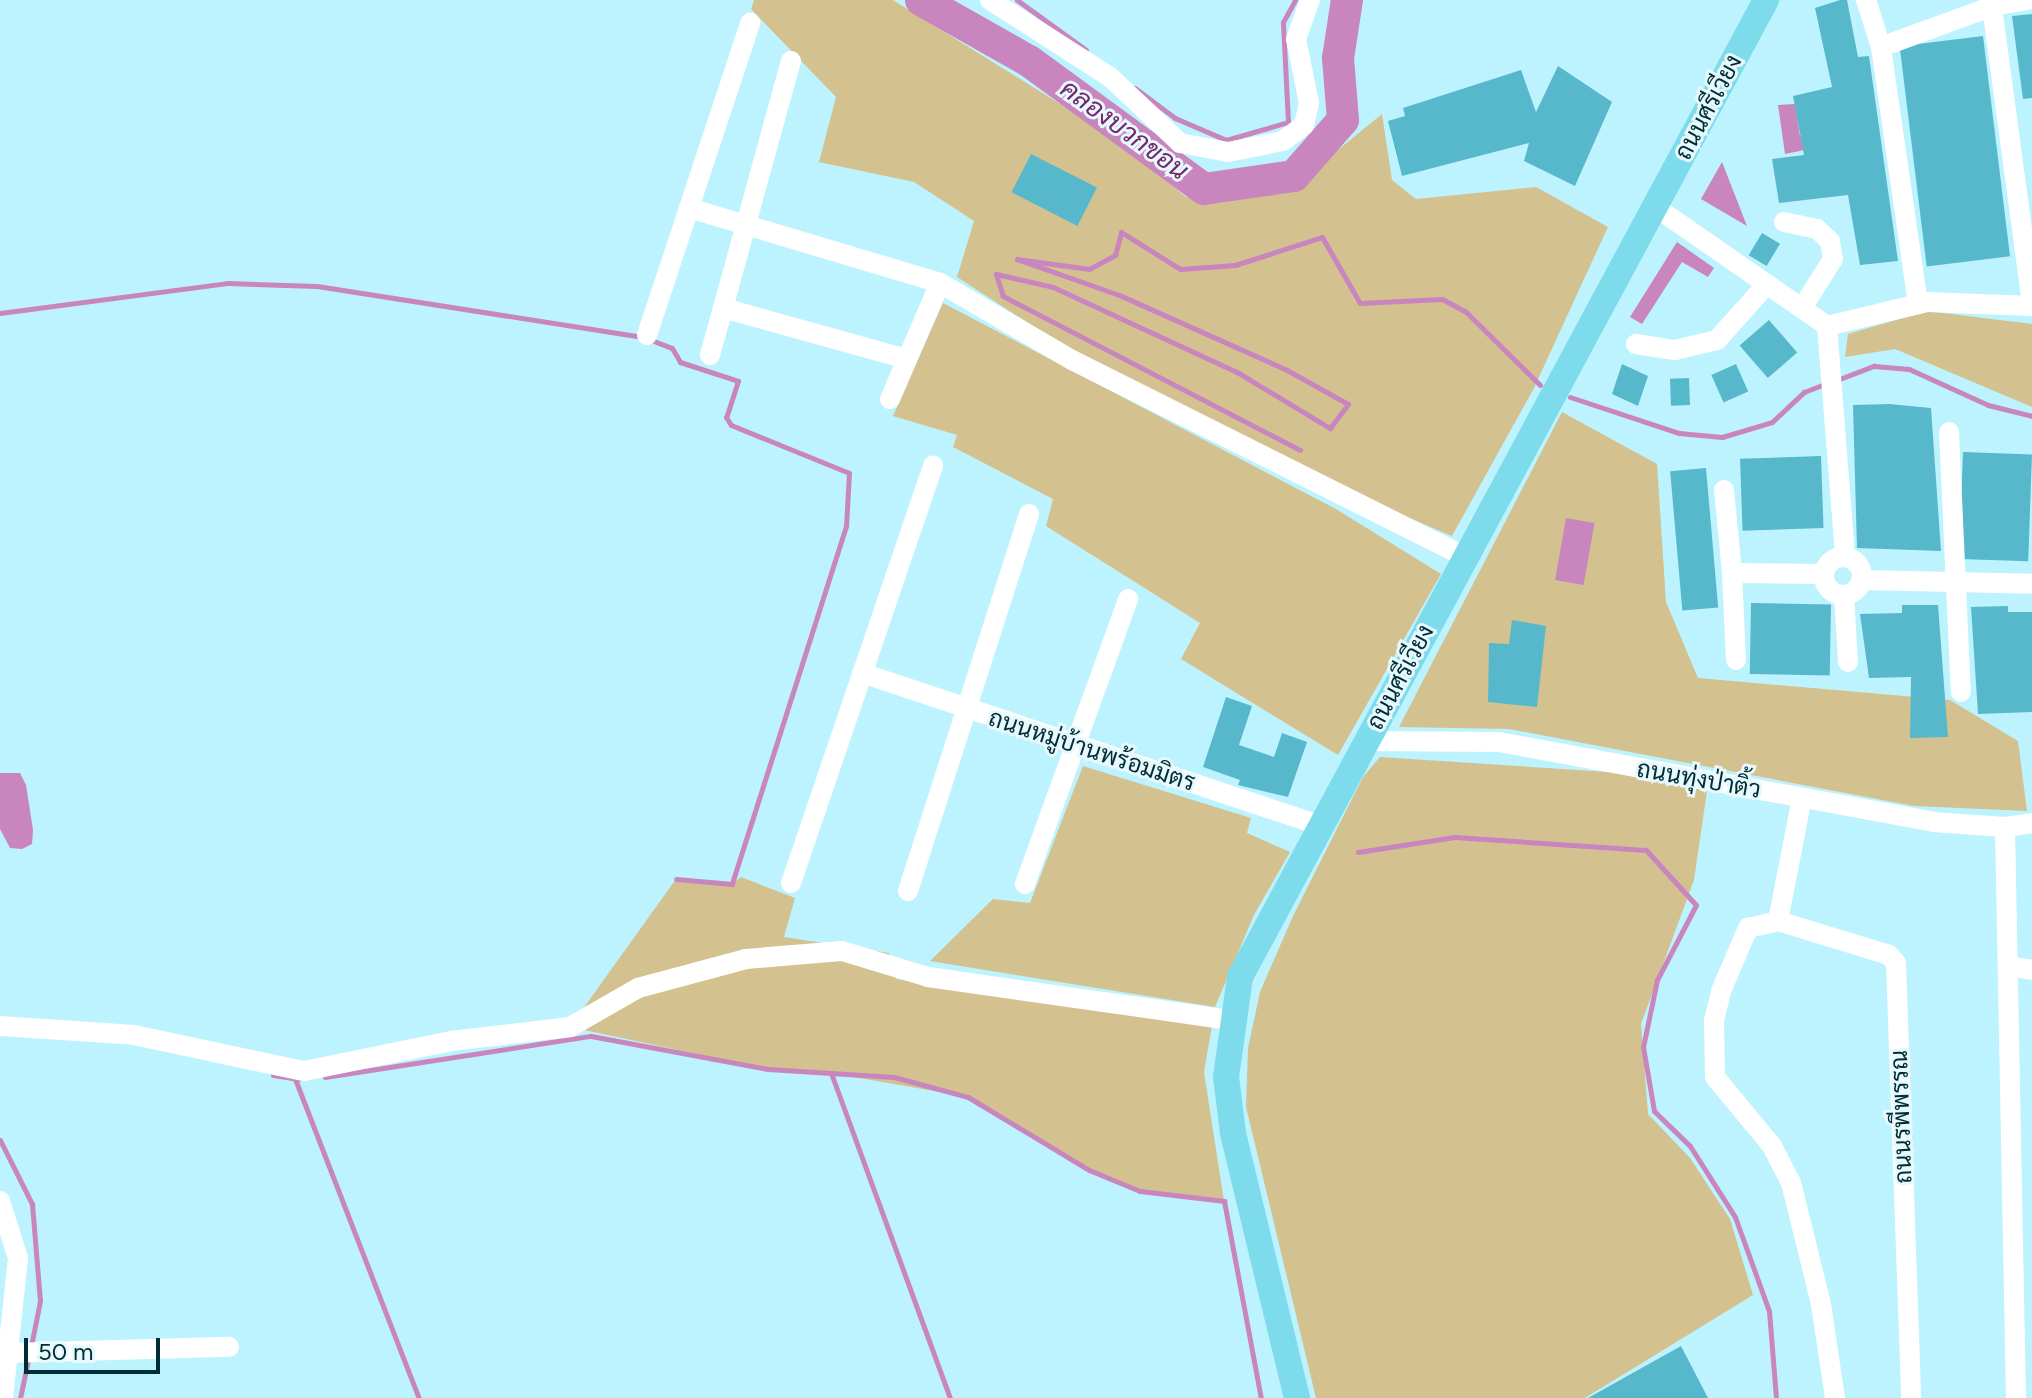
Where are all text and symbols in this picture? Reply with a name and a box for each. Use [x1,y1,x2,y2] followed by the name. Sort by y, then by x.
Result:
[1668,49,1748,165] street label: ถนนศรีเวียง
[1054,73,1194,187] water label: คลองบวกขอน
[1360,619,1440,735] street label: ถนนศรีเวียง
[985,703,1199,797] street label: ถนนหมู่บ้านพร้อมมิตร
[1635,754,1763,804] street label: ถนนทุ่งป่าติ้ว
[1884,1050,1918,1184] street label: ถนนรพีพรรณ
[28,1322,164,1372] scale bar
[38,1337,94,1366] text: 50 m

